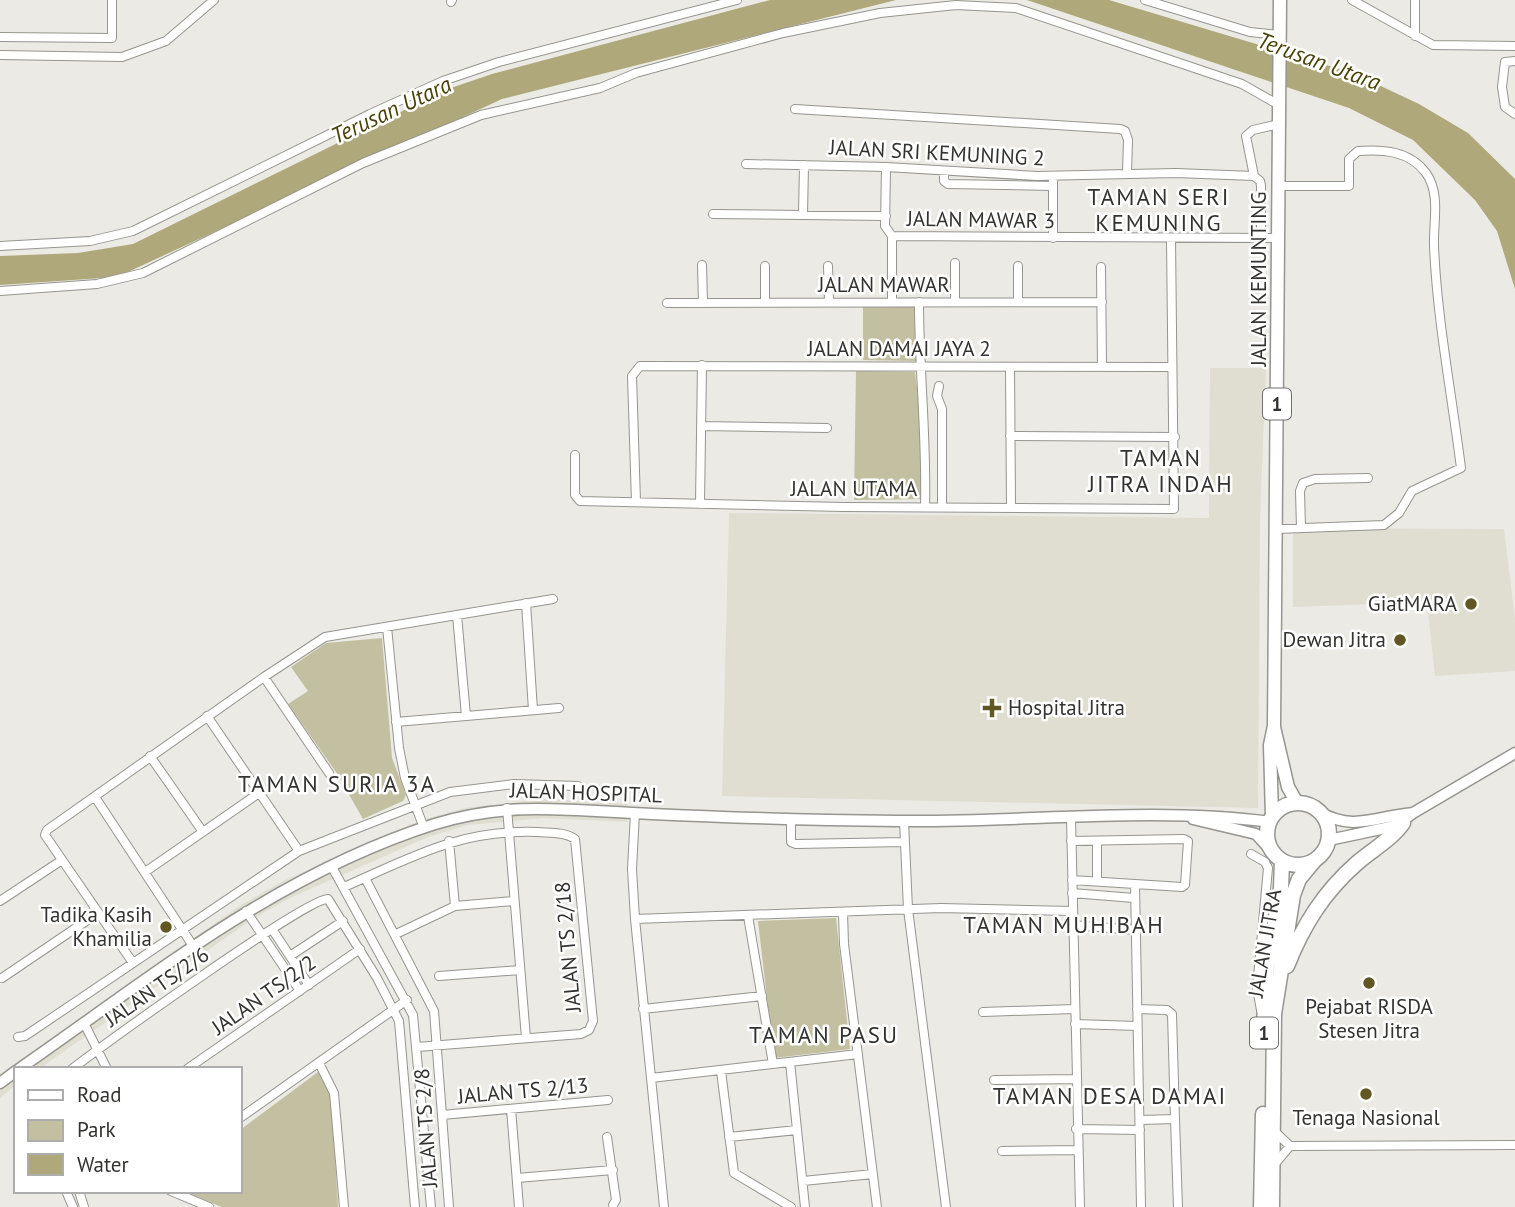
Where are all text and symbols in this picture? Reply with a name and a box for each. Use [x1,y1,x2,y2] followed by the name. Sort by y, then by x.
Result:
[1253,25,1385,96] water label: Terusan Utara
[326,69,456,150] water label: Terusan Utara
[828,133,1045,172] street label: JALAN SRI KEMUNING 2
[1088,182,1230,237] district label: TAMAN SERI KEMUNING
[1245,192,1272,367] street label: JALAN KEMUNTING
[906,205,1055,234] street label: JALAN MAWAR 3
[817,271,950,298] street label: JALAN MAWAR
[806,335,991,362] street label: JALAN DAMAI JAYA 2
[1263,388,1291,420] road number: 1
[1087,443,1234,498] district label: TAMAN JITRA INDAH
[790,475,918,502] street label: JALAN UTAMA
[1368,590,1458,617] place label: GiatMARA
[1463,596,1479,612] marker: GiatMARA
[1282,626,1386,653] place label: Dewan Jitra
[1392,632,1408,648] marker: Dewan Jitra
[1008,694,1125,721] place label: Hospital Jitra
[982,698,1002,718] marker: Hospital Jitra
[238,769,436,798] district label: TAMAN SURIA 3A
[508,776,663,809] street label: JALAN HOSPITAL
[548,881,587,1014] street label: JALAN TS 2/18
[1242,886,1287,1000] street label: JALAN JITRA
[41,901,152,952] place label: Tadika Kasih Khamilia
[963,910,1165,939] district label: TAMAN MUHIBAH
[158,919,174,935] marker: Tadika Kasih Khamilia
[98,941,214,1033] street label: JALAN TS/2/6
[205,949,321,1041] street label: JALAN TS/2/2
[1361,975,1377,991] marker: Pejabat RISDA Stesen Jitra
[1305,993,1433,1044] place label: Pejabat RISDA Stesen Jitra
[1250,1018,1278,1049] road number: 1
[749,1020,899,1049] district label: TAMAN PASU
[14,1067,242,1193] legend
[408,1067,443,1190] street label: JALAN TS 2/8
[456,1071,589,1110] street label: JALAN TS 2/13
[77,1081,121,1108] text: Road
[993,1081,1227,1110] district label: TAMAN DESA DAMAI
[1358,1086,1374,1102] marker: Tenaga Nasional
[1292,1104,1440,1131] place label: Tenaga Nasional
[77,1116,116,1143] text: Park
[77,1151,129,1178] text: Water

